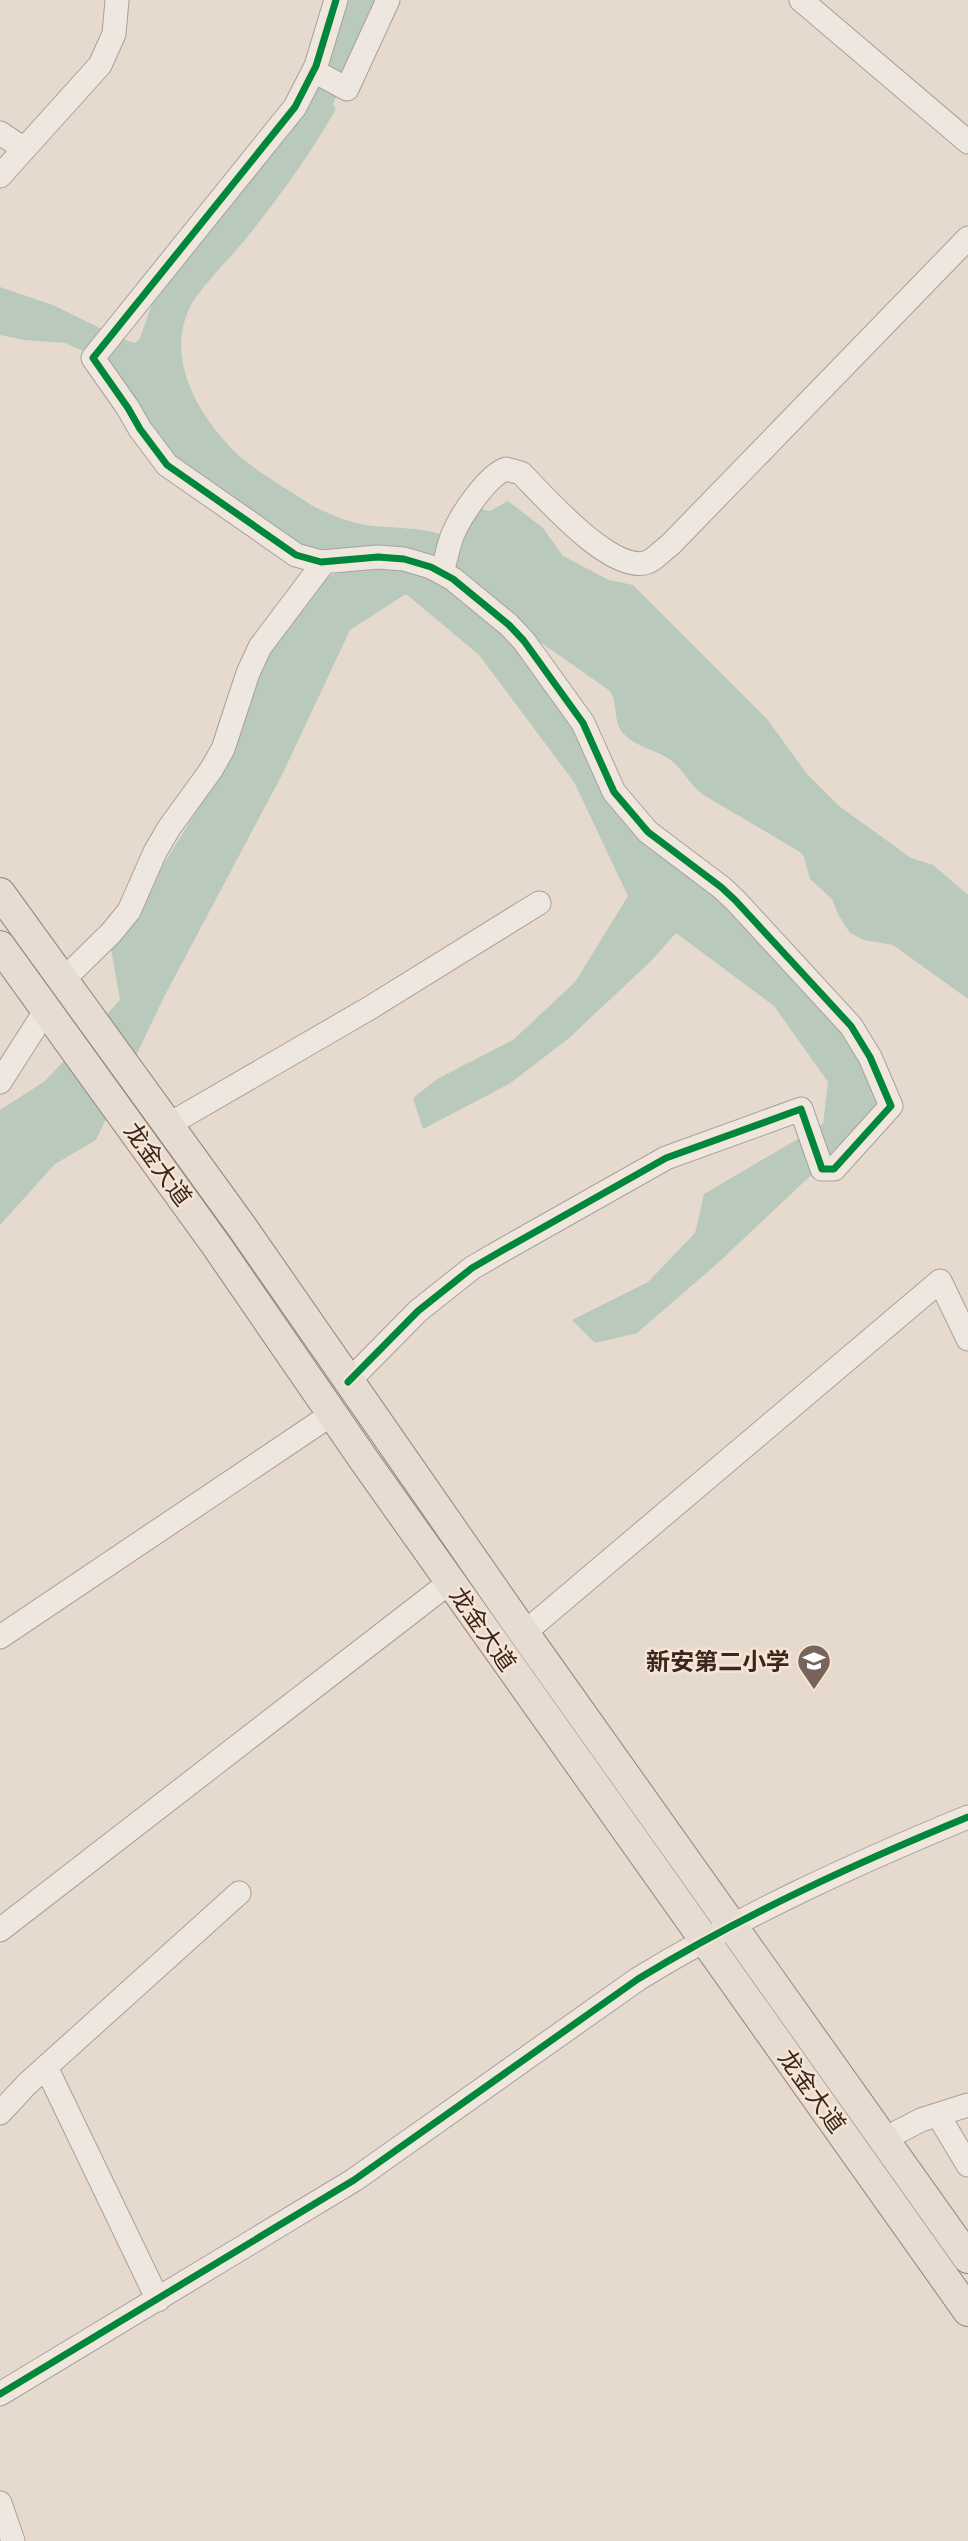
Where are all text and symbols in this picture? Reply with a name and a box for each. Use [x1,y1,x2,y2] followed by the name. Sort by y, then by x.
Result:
[118,1117,198,1211] street label: 龙金大道
[444,1581,522,1677] street label: 龙金大道
[795,1642,833,1691] school or university icon: 新安第二小学
[646,1647,790,1676] place label: 新安第二小学
[772,2044,852,2138] street label: 龙金大道

